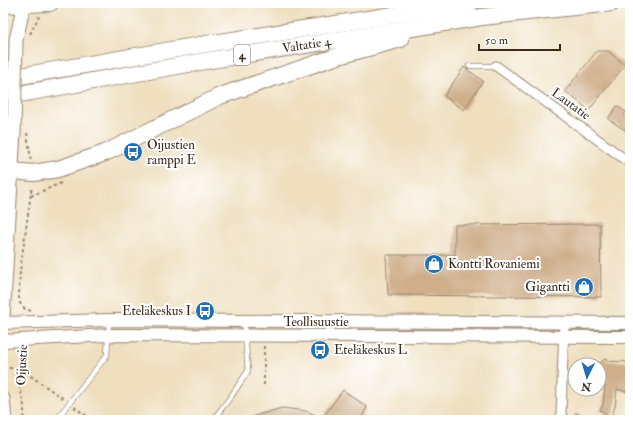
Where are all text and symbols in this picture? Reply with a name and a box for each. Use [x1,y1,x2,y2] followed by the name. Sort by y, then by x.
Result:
[479,26,560,52] scale bar
[281,33,333,57] street label: Valtatie 4
[485,33,509,48] text: 50 m
[234,45,250,65] road number: 4
[548,85,594,124] street label: Lautatie
[147,137,196,169] place label: Oijustien ramppi E
[122,141,144,163] bus stop icon: Oijustien ramppi E
[423,253,445,275] shop icon: Kontti Rovaniemi
[448,256,540,272] place label: Kontti Rovaniemi
[573,276,595,298] shop icon: Gigantti
[525,279,571,295] place label: Gigantti
[194,300,216,322] bus stop icon: Eteläkeskus I
[122,303,191,319] place label: Eteläkeskus I
[283,314,349,330] street label: Teollisuustie
[309,339,331,361] bus stop icon: Eteläkeskus L
[334,342,408,358] place label: Eteläkeskus L
[13,343,31,386] street label: Oijustie
[567,357,607,397] north arrow
[580,379,593,393] text: N

